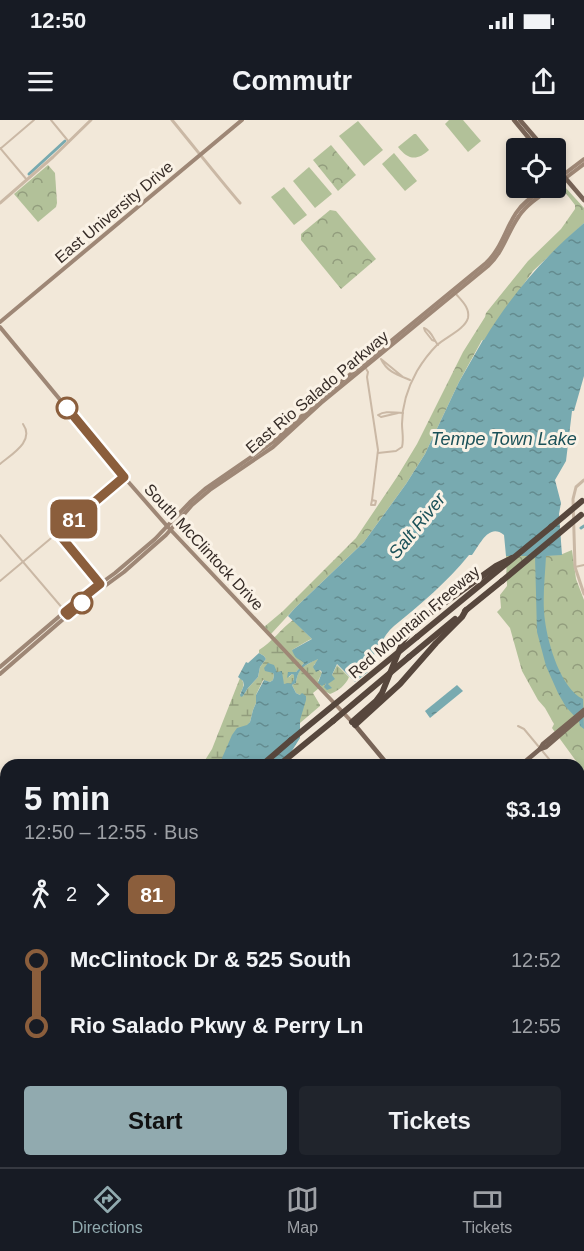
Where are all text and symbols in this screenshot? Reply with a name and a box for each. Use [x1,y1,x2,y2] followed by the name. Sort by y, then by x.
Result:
[30,8,86,33] text: 12:50
[24,65,57,98] icon: menu
[527,65,560,98] icon: share
[232,66,352,96] text: Commutr
[506,138,566,198] map controls
[506,138,566,198] button: locate
[52,158,176,266] street label: East University Drive
[242,327,392,457] street label: East Rio Salado Parkway
[56,397,78,419] unlabelled marker
[431,429,577,449] water label: Tempe Town Lake
[141,480,267,614] street label: South McClintock Drive
[385,489,450,563] water label: Salt River
[47,500,101,538] line badge: 81
[62,508,86,531] text: 81
[345,562,483,682] street label: Red Mountain Freeway
[71,592,93,614] unlabelled marker
[24,780,110,817] text: 5 min
[506,797,561,822] text: $3.19
[24,821,199,843] text: 12:50 – 12:55 · Bus
[24,878,57,911] icon: walk
[86,878,119,911] icon: forward
[66,883,77,905] text: 2
[140,883,163,906] text: 81
[70,947,351,972] text: McClintock Dr & 525 South
[511,949,561,971] text: 12:52
[70,1013,363,1038] text: Rio Salado Pkwy & Perry Ln
[511,1015,561,1037] text: 12:55
[24,1086,287,1155] button: Start
[299,1086,561,1155] button: Tickets
[72,1183,143,1237] tab: Directions
[286,1183,319,1237] tab: Map
[462,1183,512,1237] tab: Tickets

